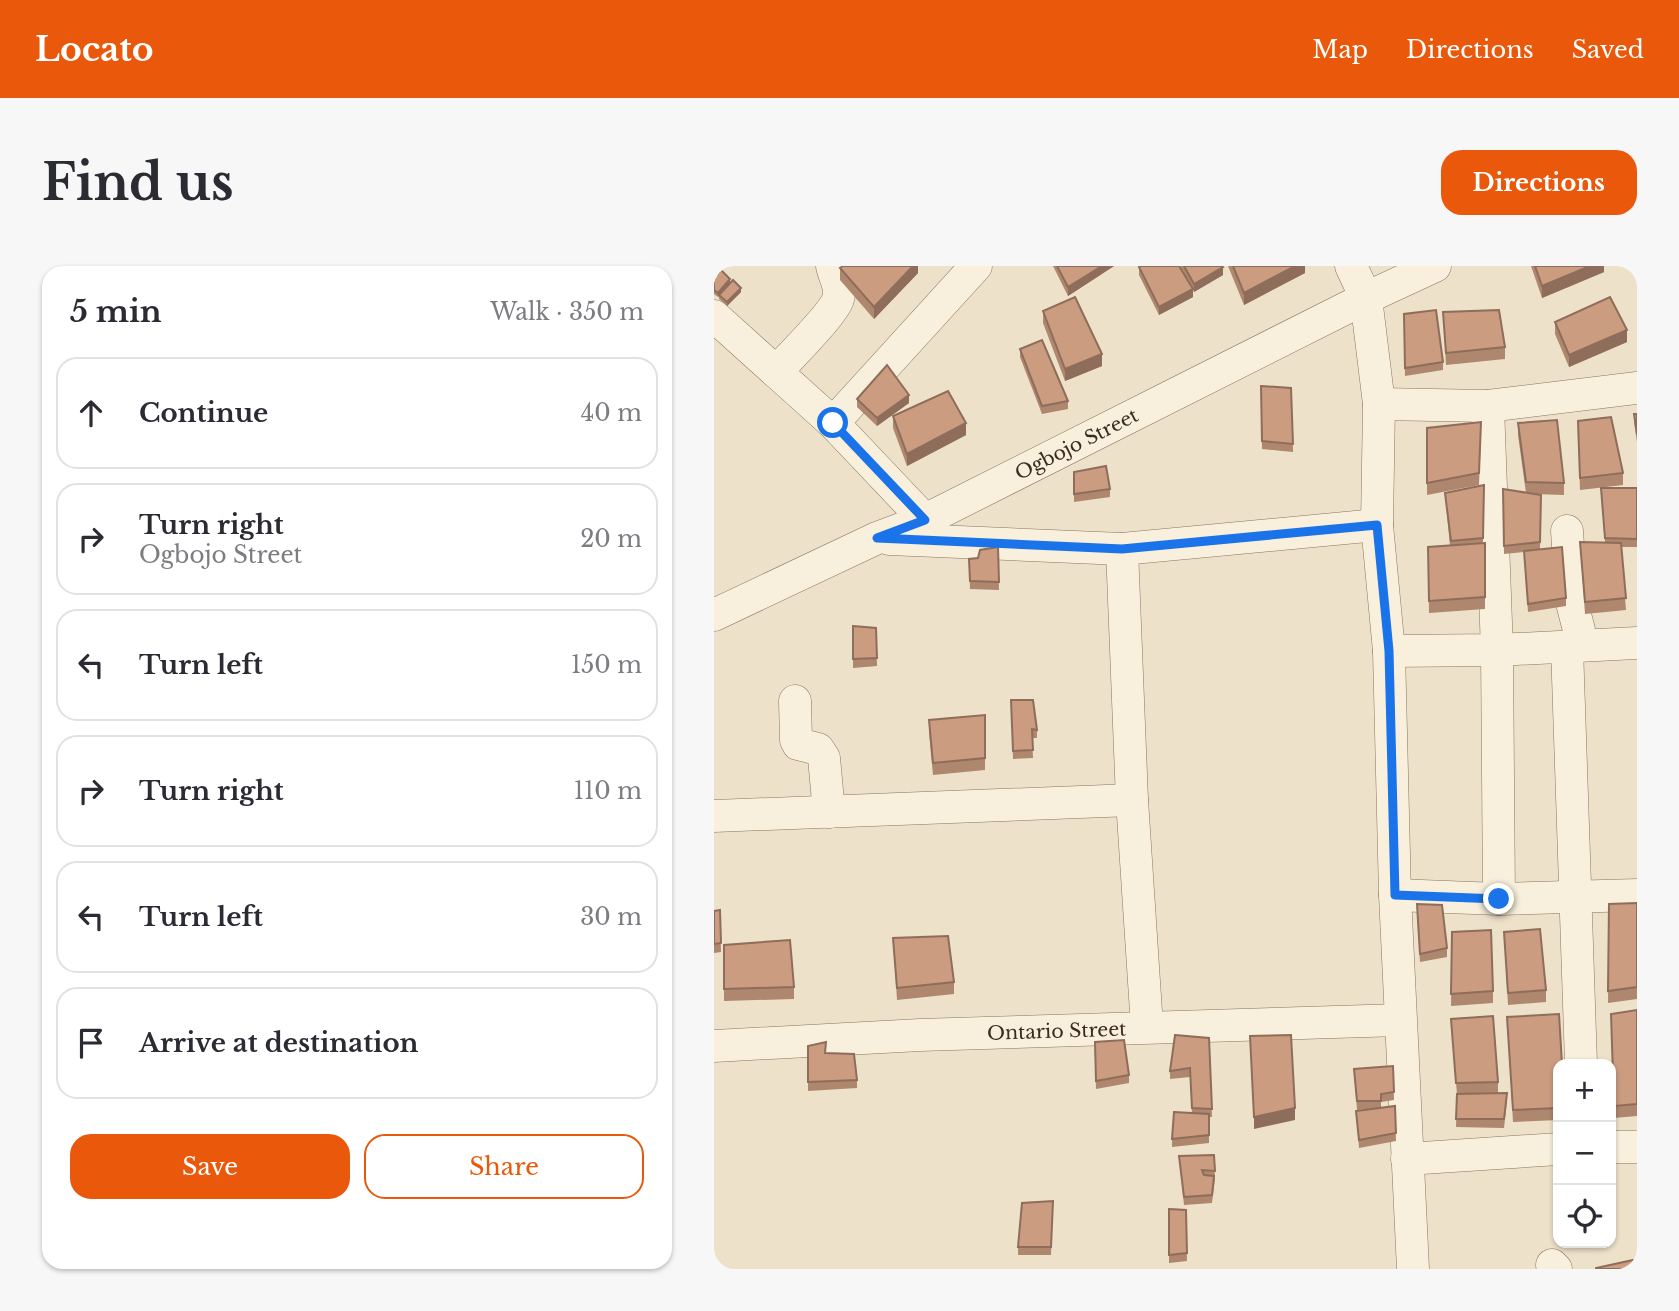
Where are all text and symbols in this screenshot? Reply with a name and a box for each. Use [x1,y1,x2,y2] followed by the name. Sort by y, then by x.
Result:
[35,29,154,70] text: Locato
[1312,35,1368,64] text: Map
[1406,35,1534,64] text: Directions
[1572,35,1644,64] text: Saved
[1441,150,1637,215] button: Directions
[42,152,234,213] text: Find us
[70,293,162,330] text: 5 min
[490,298,644,326] text: Walk · 350 m
[72,394,110,432] icon: ahead
[139,397,268,429] text: Continue
[581,399,642,427] text: 40 m
[1011,403,1143,485] street label: Ogbojo Street
[817,407,848,438] route start
[139,509,284,541] text: Turn right
[72,520,110,558] icon: right
[580,525,642,553] text: 20 m
[139,541,302,569] text: Ogbojo Street
[72,646,110,684] icon: left
[139,649,263,681] text: Turn left
[571,651,642,679] text: 150 m
[72,772,110,810] icon: right
[139,775,284,807] text: Turn right
[574,777,642,805] text: 110 m
[1483,883,1514,914] route end
[72,898,110,936] icon: left
[139,901,263,933] text: Turn left
[580,903,642,931] text: 30 m
[987,1018,1128,1045] street label: Ontario Street
[72,1024,110,1062] icon: arrive
[139,1027,419,1059] text: Arrive at destination
[1553,1059,1616,1248] map controls
[1553,1059,1616,1122] button: +
[1553,1122,1616,1185] button: −
[70,1134,350,1199] button: Save
[364,1134,644,1199] button: Share
[1553,1185,1616,1248] button: locate

